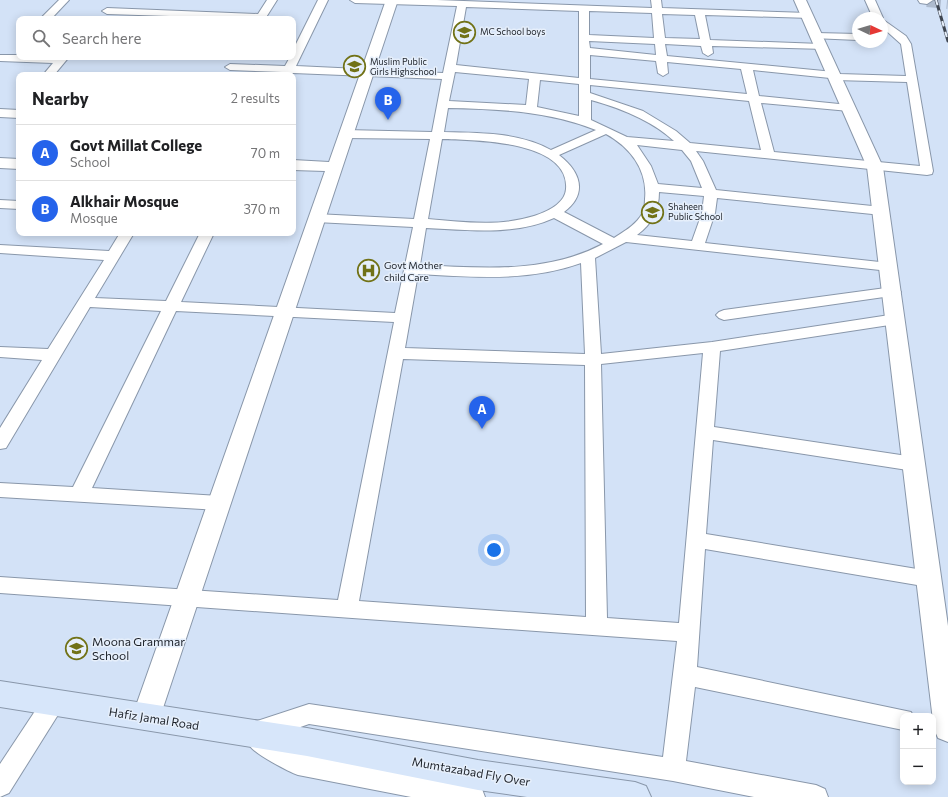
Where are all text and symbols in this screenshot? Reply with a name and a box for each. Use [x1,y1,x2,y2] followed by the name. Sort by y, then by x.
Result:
[852,12,888,48] north arrow
[16,16,296,60] search box
[452,19,478,45] school or university icon: MC School boys
[480,26,545,37] place label: MC School boys
[30,27,52,49] icon: search
[62,29,141,47] text: Search here
[341,54,367,80] school or university icon: Muslim Public Girls Highschool
[370,56,436,77] place label: Muslim Public Girls Highschool
[375,87,401,120] pin: B
[32,88,89,109] text: Nearby
[231,90,280,106] text: 2 results
[70,136,202,154] text: Govt Millat College
[40,145,50,161] text: A
[251,145,280,161] text: 70 m
[70,154,110,170] text: School
[70,192,179,210] text: Alkhair Mosque
[640,199,666,225] school or university icon: Shaheen Public School
[41,201,49,217] text: B
[243,201,280,217] text: 370 m
[668,201,723,222] place label: Shaheen Public School
[70,210,118,226] text: Mosque
[355,258,381,284] hospital icon: Govt Mother child Care
[384,259,443,283] place label: Govt Mother child Care
[469,396,495,429] pin: A
[484,540,504,560] your location
[92,634,185,662] place label: Moona Grammar School
[63,636,89,662] school or university icon: Moona Grammar School
[108,704,200,733] street label: Hafiz Jamal Road
[900,713,936,785] map controls
[900,713,936,749] button: +
[900,749,936,785] button: −
[411,754,532,788] street label: Mumtazabad Fly Over

